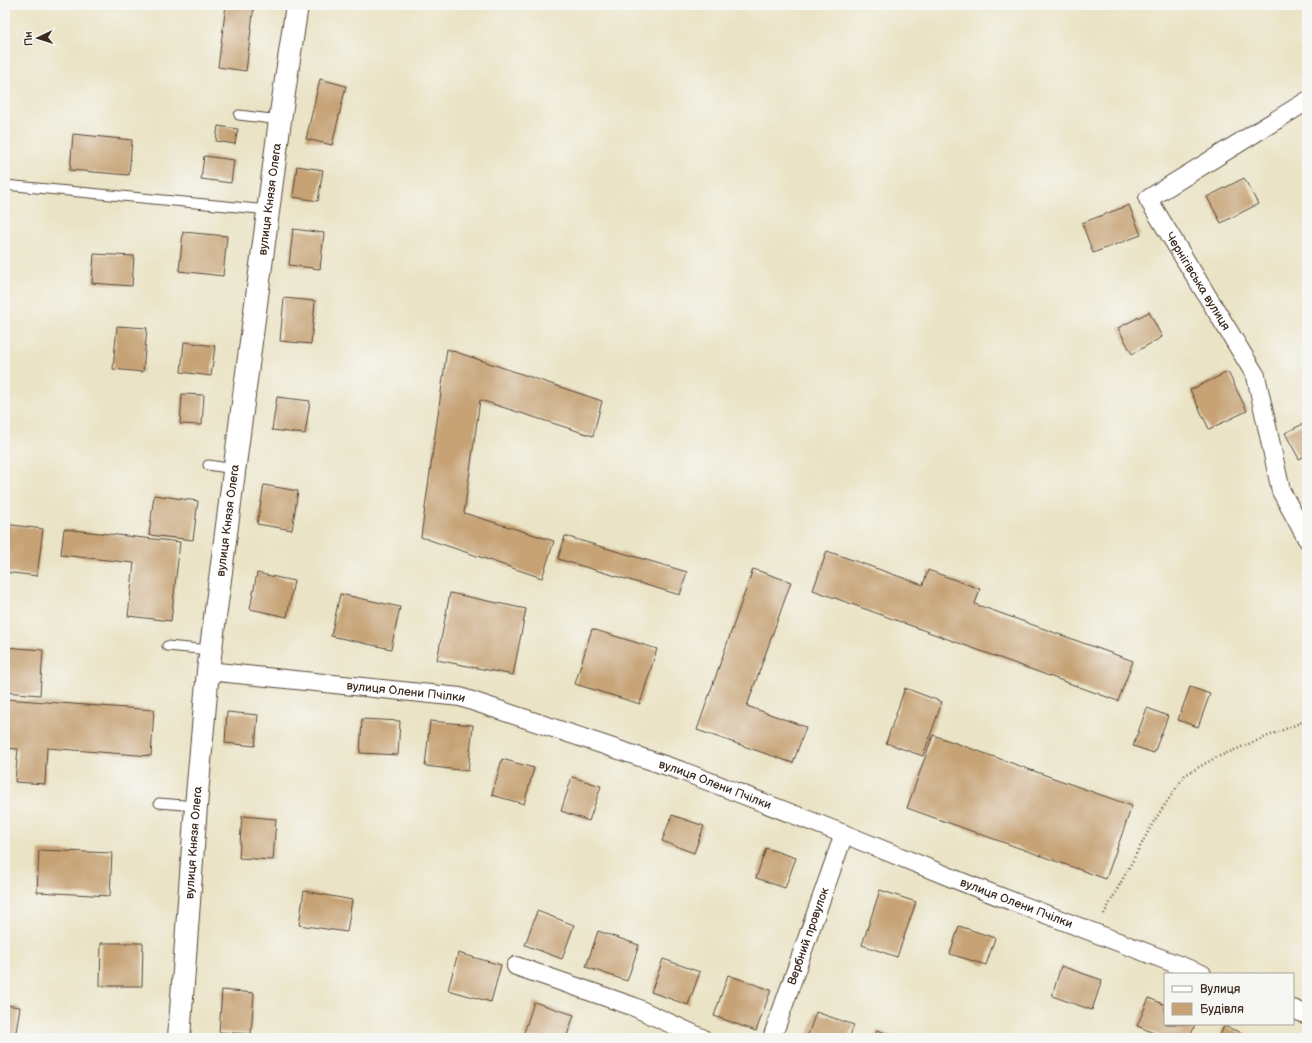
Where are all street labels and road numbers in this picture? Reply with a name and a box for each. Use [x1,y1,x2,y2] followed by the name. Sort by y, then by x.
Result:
[255,142,284,256] street label: вулиця Князя Олега
[1162,229,1234,333] street label: Чернігівська вулиця
[213,463,242,577] street label: вулиця Князя Олега
[346,678,467,706] street label: вулиця Олени Пчілки
[657,756,774,813] street label: вулиця Олени Пчілки
[182,786,205,899] street label: вулиця Князя Олега
[958,875,1075,931] street label: вулиця Олени Пчілки
[784,885,832,987] street label: Вербний провулок

